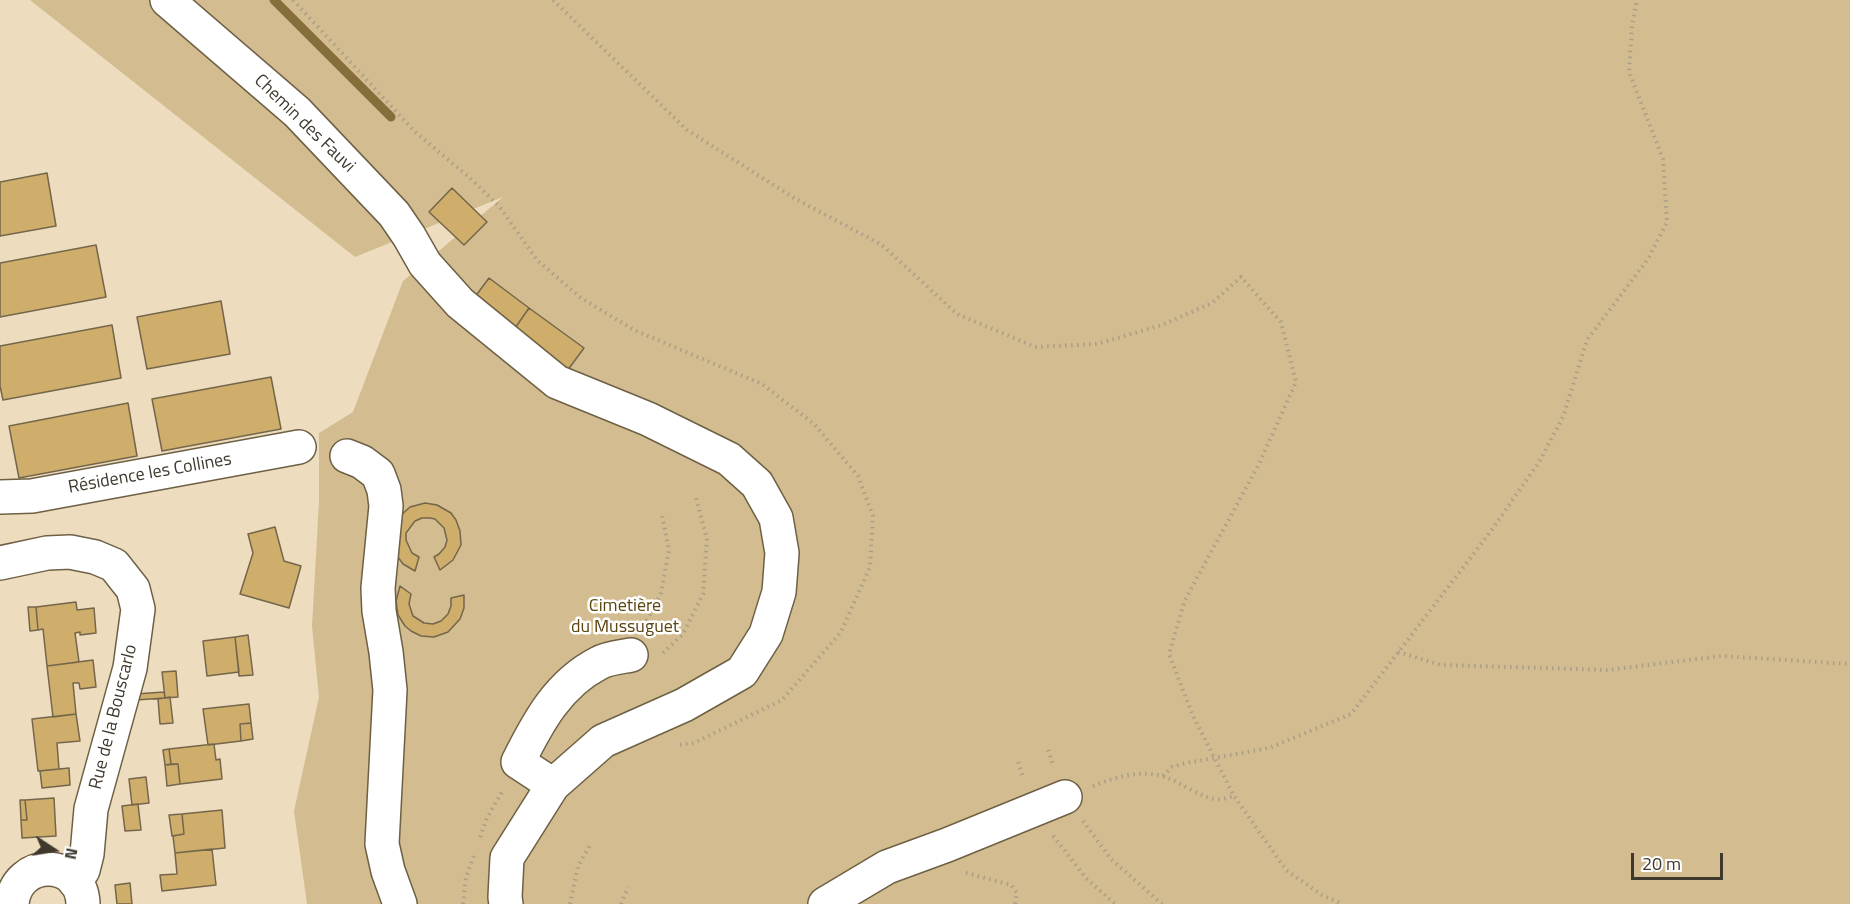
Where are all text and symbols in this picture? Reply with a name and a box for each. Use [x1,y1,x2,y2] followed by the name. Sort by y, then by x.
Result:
[249,70,359,178] street label: Chemin des Fauvi
[67,449,233,499] street label: Résidence les Collines
[571,596,679,638] park label: Cimetière du Mussuguet
[86,642,142,792] street label: Rue de la Bouscarlo
[24,820,84,880] north arrow
[1634,841,1726,879] scale bar
[59,846,84,862] text: N
[1642,850,1681,877] text: 20 m

